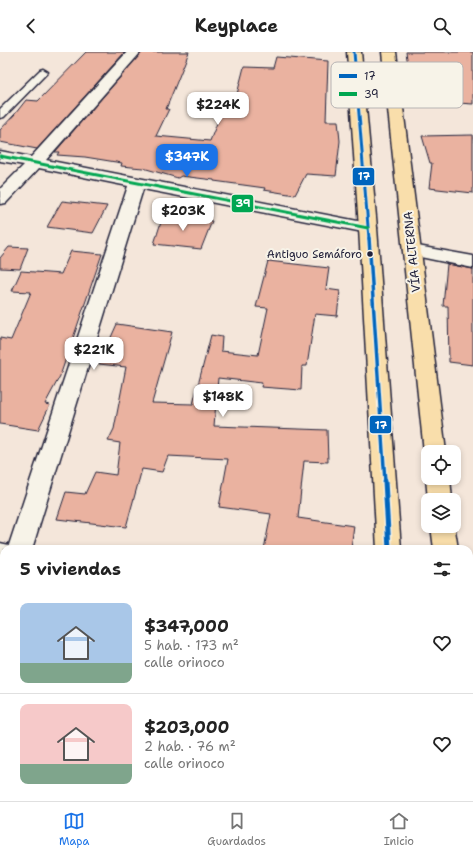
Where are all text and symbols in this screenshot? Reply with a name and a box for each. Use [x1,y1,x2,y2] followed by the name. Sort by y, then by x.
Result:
[195,14,278,38] text: Keyplace
[20,15,42,37] icon: back
[431,15,453,37] icon: search
[331,62,463,108] legend
[364,69,376,84] text: 17
[364,87,379,102] text: 39
[190,92,246,126] pin: $224K
[196,96,240,113] text: $224K
[159,144,215,178] pin: $347K
[165,148,209,165] text: $347K
[352,167,375,186] line badge: 17
[358,169,371,184] text: 17
[231,194,254,213] line badge: 39
[235,196,251,211] text: 39
[155,198,211,232] pin: $203K
[161,202,205,219] text: $203K
[400,210,424,293] street label: VÍA ALTERNA
[267,247,362,262] place label: Antiguo Semáforo
[365,249,375,259] marker: Antiguo Semáforo
[66,337,122,371] pin: $221K
[74,341,114,358] text: $221K
[195,384,251,418] pin: $148K
[202,388,244,405] text: $148K
[369,415,392,434] line badge: 17
[375,418,388,433] text: 17
[421,445,461,533] map controls
[421,445,461,485] button: locate
[421,493,461,533] button: layers
[20,558,121,580] text: 5 viviendas
[431,558,453,580] icon: filters
[144,615,229,637] text: $347,000
[52,619,100,667] icon: home
[431,632,453,654] icon: heart
[144,637,239,654] text: 5 hab. · 173 m²
[144,654,225,671] text: calle orinoco
[144,716,230,738] text: $203,000
[52,720,100,768] icon: home
[431,733,453,755] icon: heart
[144,738,236,755] text: 2 hab. · 76 m²
[144,755,225,772] text: calle orinoco
[59,810,89,849] tab: Mapa
[207,810,266,849] tab: Guardados
[384,810,414,849] tab: Inicio

